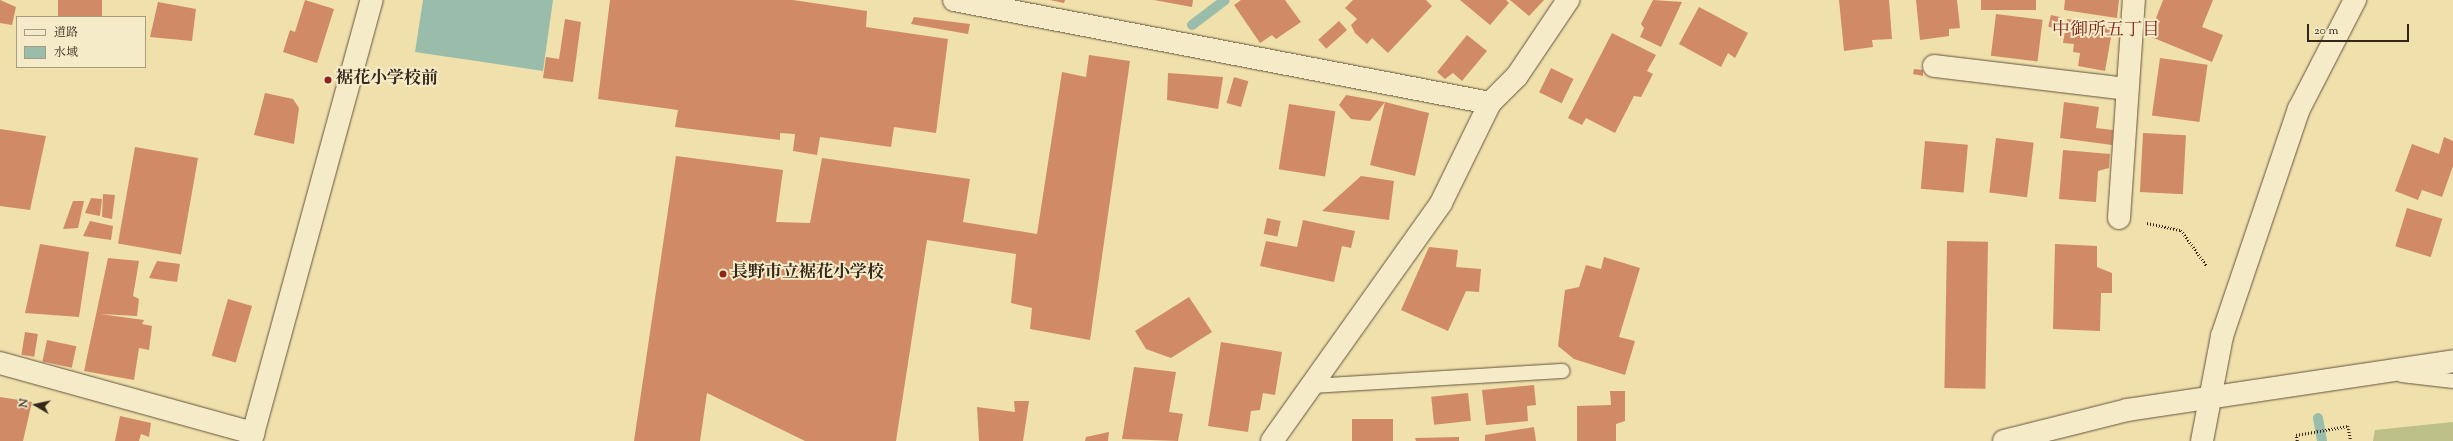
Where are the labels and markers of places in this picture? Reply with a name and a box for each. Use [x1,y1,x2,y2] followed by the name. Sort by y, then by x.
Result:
[336,70,438,90] place label: 裾花小学校前
[323,75,333,85] marker: 裾花小学校前
[731,264,884,284] place label: 長野市立裾花小学校
[718,269,728,279] marker: 長野市立裾花小学校

